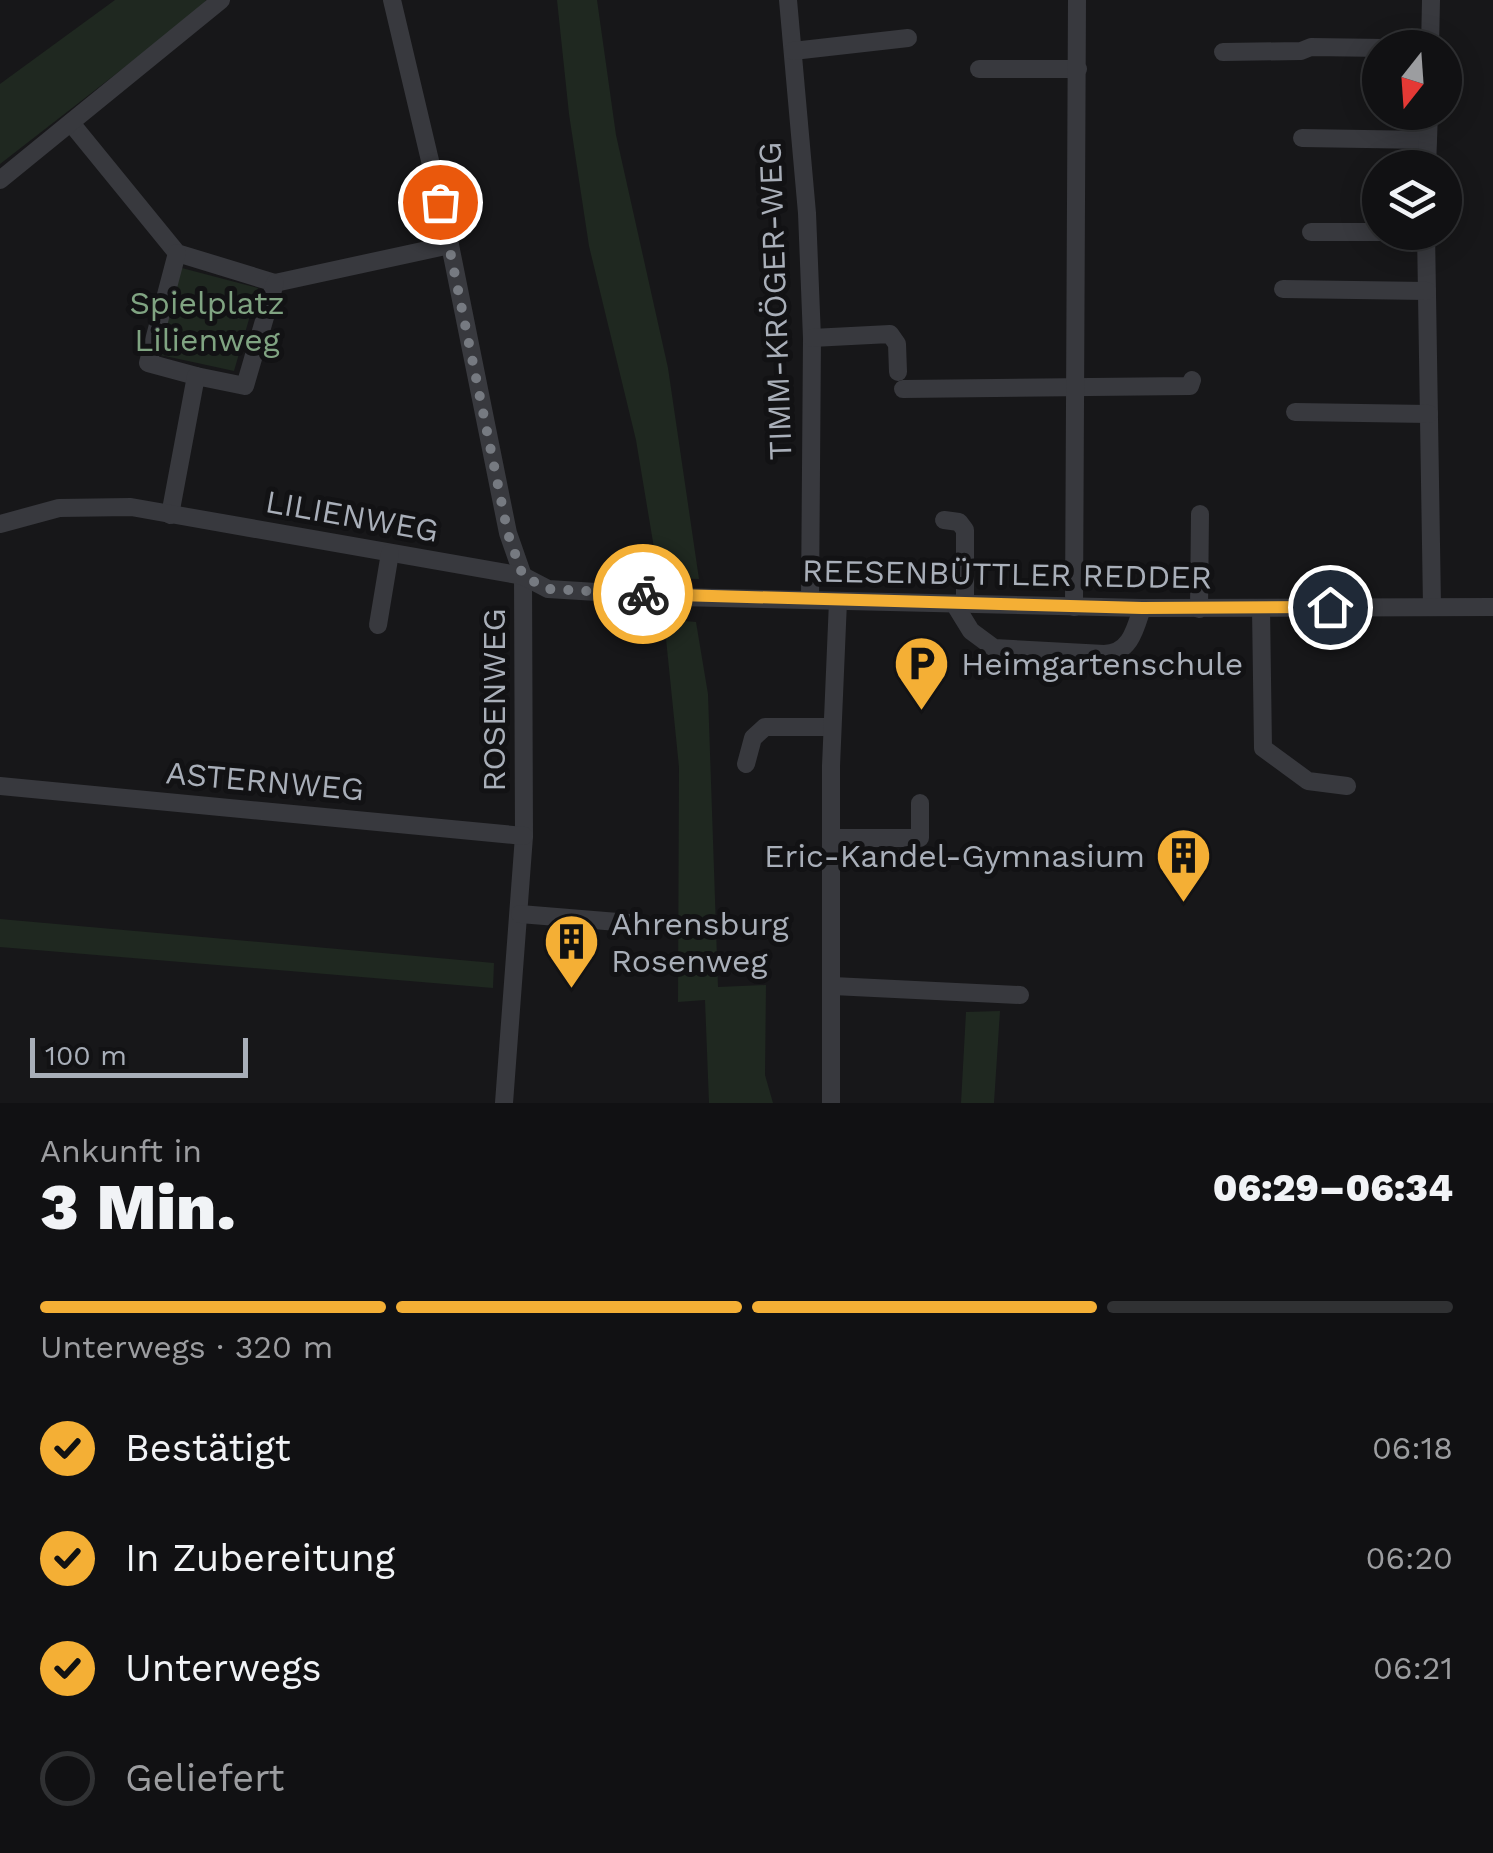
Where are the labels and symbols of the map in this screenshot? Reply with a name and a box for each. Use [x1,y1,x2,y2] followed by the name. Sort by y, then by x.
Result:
[1362,30,1462,130] north arrow
[750,141,800,461] street label: TIMM-KRÖGER-WEG
[398,160,483,245] pin
[129,284,285,359] park label: Spielplatz Lilienweg
[263,482,441,550] street label: LILIENWEG
[593,544,693,644] courier
[802,551,1212,597] street label: REESENBÜTTLER REDDER
[1288,565,1373,650] pin
[475,608,513,792] street label: ROSENWEG
[892,634,952,713] parking icon: Heimgartenschule
[961,645,1243,683] place label: Heimgartenschule
[164,753,366,809] street label: ASTERNWEG
[1154,826,1214,905] building icon: Eric-Kandel-Gymnasium
[764,837,1145,875] place label: Eric-Kandel-Gymnasium
[611,905,790,980] place label: Ahrensburg Rosenweg
[542,912,602,991] building icon: Ahrensburg Rosenweg
[30,1033,248,1078] scale bar

